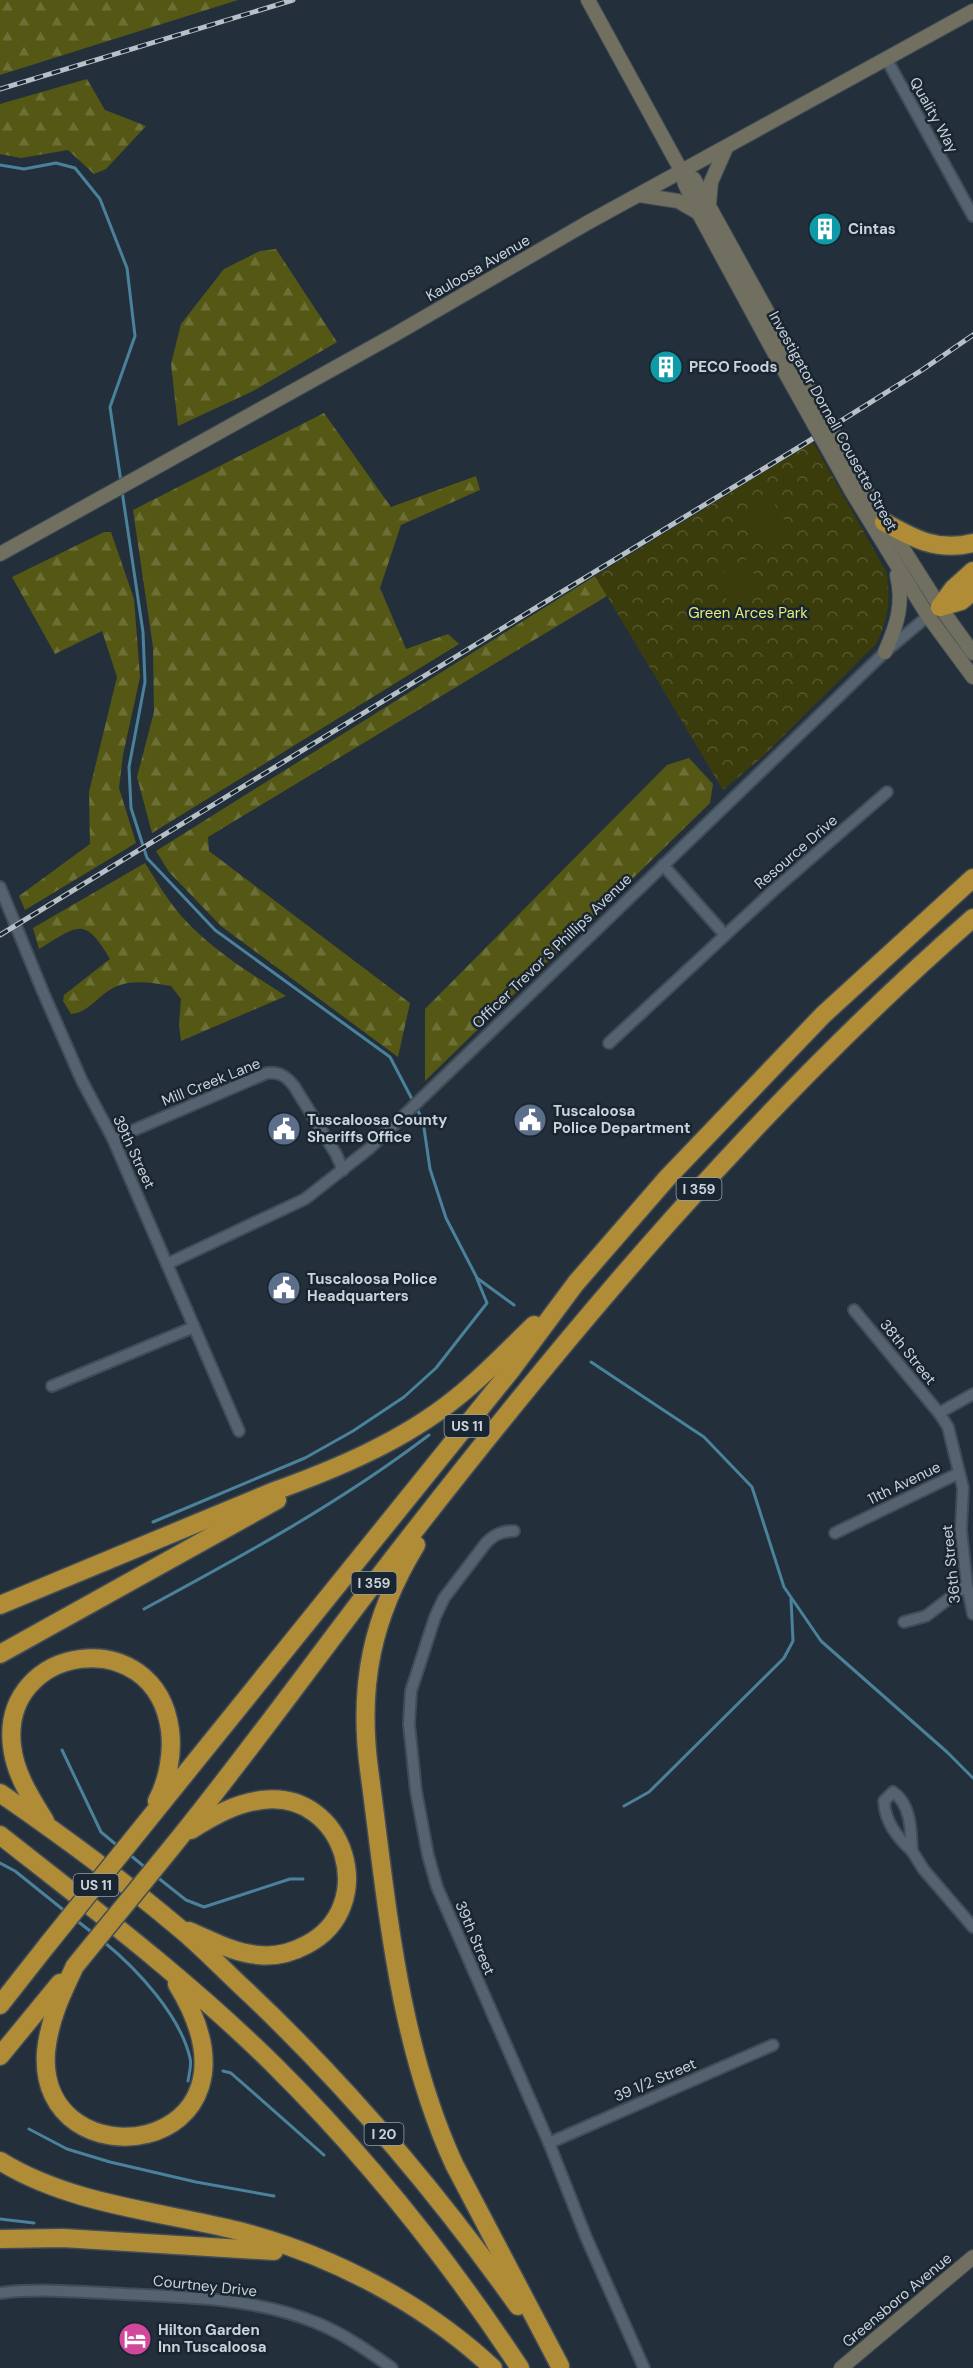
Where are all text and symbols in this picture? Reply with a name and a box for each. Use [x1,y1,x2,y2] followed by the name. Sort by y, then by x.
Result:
[905,74,963,157] street label: Quality Way
[807,211,843,247] building icon: Cintas
[848,219,896,239] place label: Cintas
[422,230,534,306] street label: Kauloosa Avenue
[764,308,902,535] street label: Investigator Dornell Cousette Street
[648,349,684,385] building icon: PECO Foods
[689,357,777,377] place label: PECO Foods
[688,603,808,623] park label: Green Arces Park
[750,810,842,894] street label: Resource Drive
[468,869,636,1033] street label: Officer Trevor S Phillips Avenue
[159,1053,263,1111] street label: Mill Creek Lane
[553,1101,691,1138] place label: Tuscaloosa Police Department
[512,1102,548,1138] public building icon: Tuscaloosa Police Department
[307,1110,447,1147] place label: Tuscaloosa County Sheriffs Office
[266,1111,302,1147] public building icon: Tuscaloosa County Sheriffs Office
[108,1112,160,1192] street label: 39th Street
[676,1178,722,1200] road number: I 359
[307,1269,437,1306] place label: Tuscaloosa Police Headquarters
[266,1270,302,1306] public building icon: Tuscaloosa Police Headquarters
[875,1315,941,1389] street label: 38th Street
[444,1415,490,1437] road number: US 11
[864,1457,944,1509] street label: 11th Avenue
[937,1523,965,1604] street label: 36th Street
[352,1572,397,1594] road number: I 359
[74,1874,118,1896] road number: US 11
[450,1898,500,1978] street label: 39th Street
[611,2054,699,2106] street label: 39 1/2 Street
[364,2123,404,2145] road number: I 20
[838,2248,956,2352] street label: Greensboro Avenue
[152,2271,258,2301] street label: Courtney Drive
[158,2320,267,2357] place label: Hilton Garden Inn Tuscaloosa
[117,2321,153,2357] hotel icon: Hilton Garden Inn Tuscaloosa

